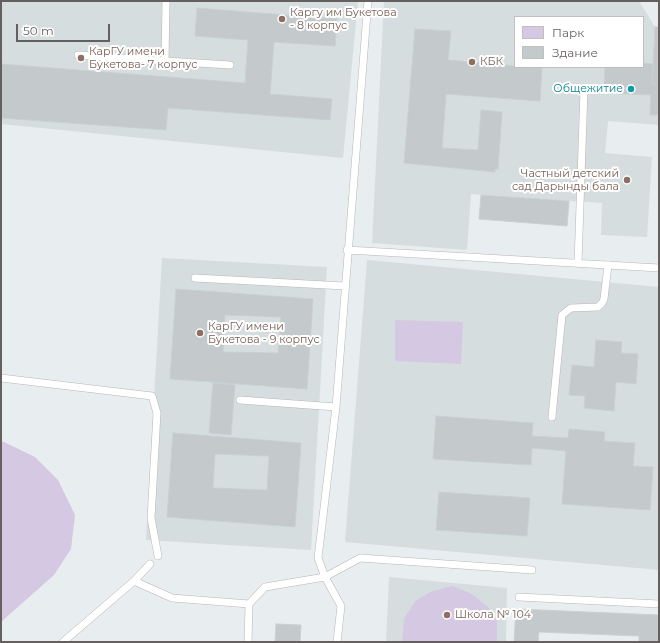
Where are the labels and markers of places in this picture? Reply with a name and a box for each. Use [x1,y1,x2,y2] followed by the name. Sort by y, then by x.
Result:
[290,6,397,32] place label: Каргу им Букетова - 8 корпус
[277,14,287,24] marker: Каргу им Букетова - 8 корпус
[89,45,198,71] place label: КарГУ имени Букетова- 7 корпус
[76,53,86,63] marker: КарГУ имени Букетова- 7 корпус
[480,55,503,69] place label: КБК
[467,57,477,67] marker: КБК
[553,82,623,96] place label: Общежитие
[626,84,636,94] marker: Общежитие
[512,167,619,193] place label: Частный детский сад Дарынды бала
[622,175,632,185] marker: Частный детский сад Дарынды бала
[208,320,320,346] place label: КарГУ имени Букетова - 9 корпус
[195,328,205,338] marker: КарГУ имени Букетова - 9 корпус
[455,608,531,622] place label: Школа № 104
[442,610,452,620] marker: Школа № 104

